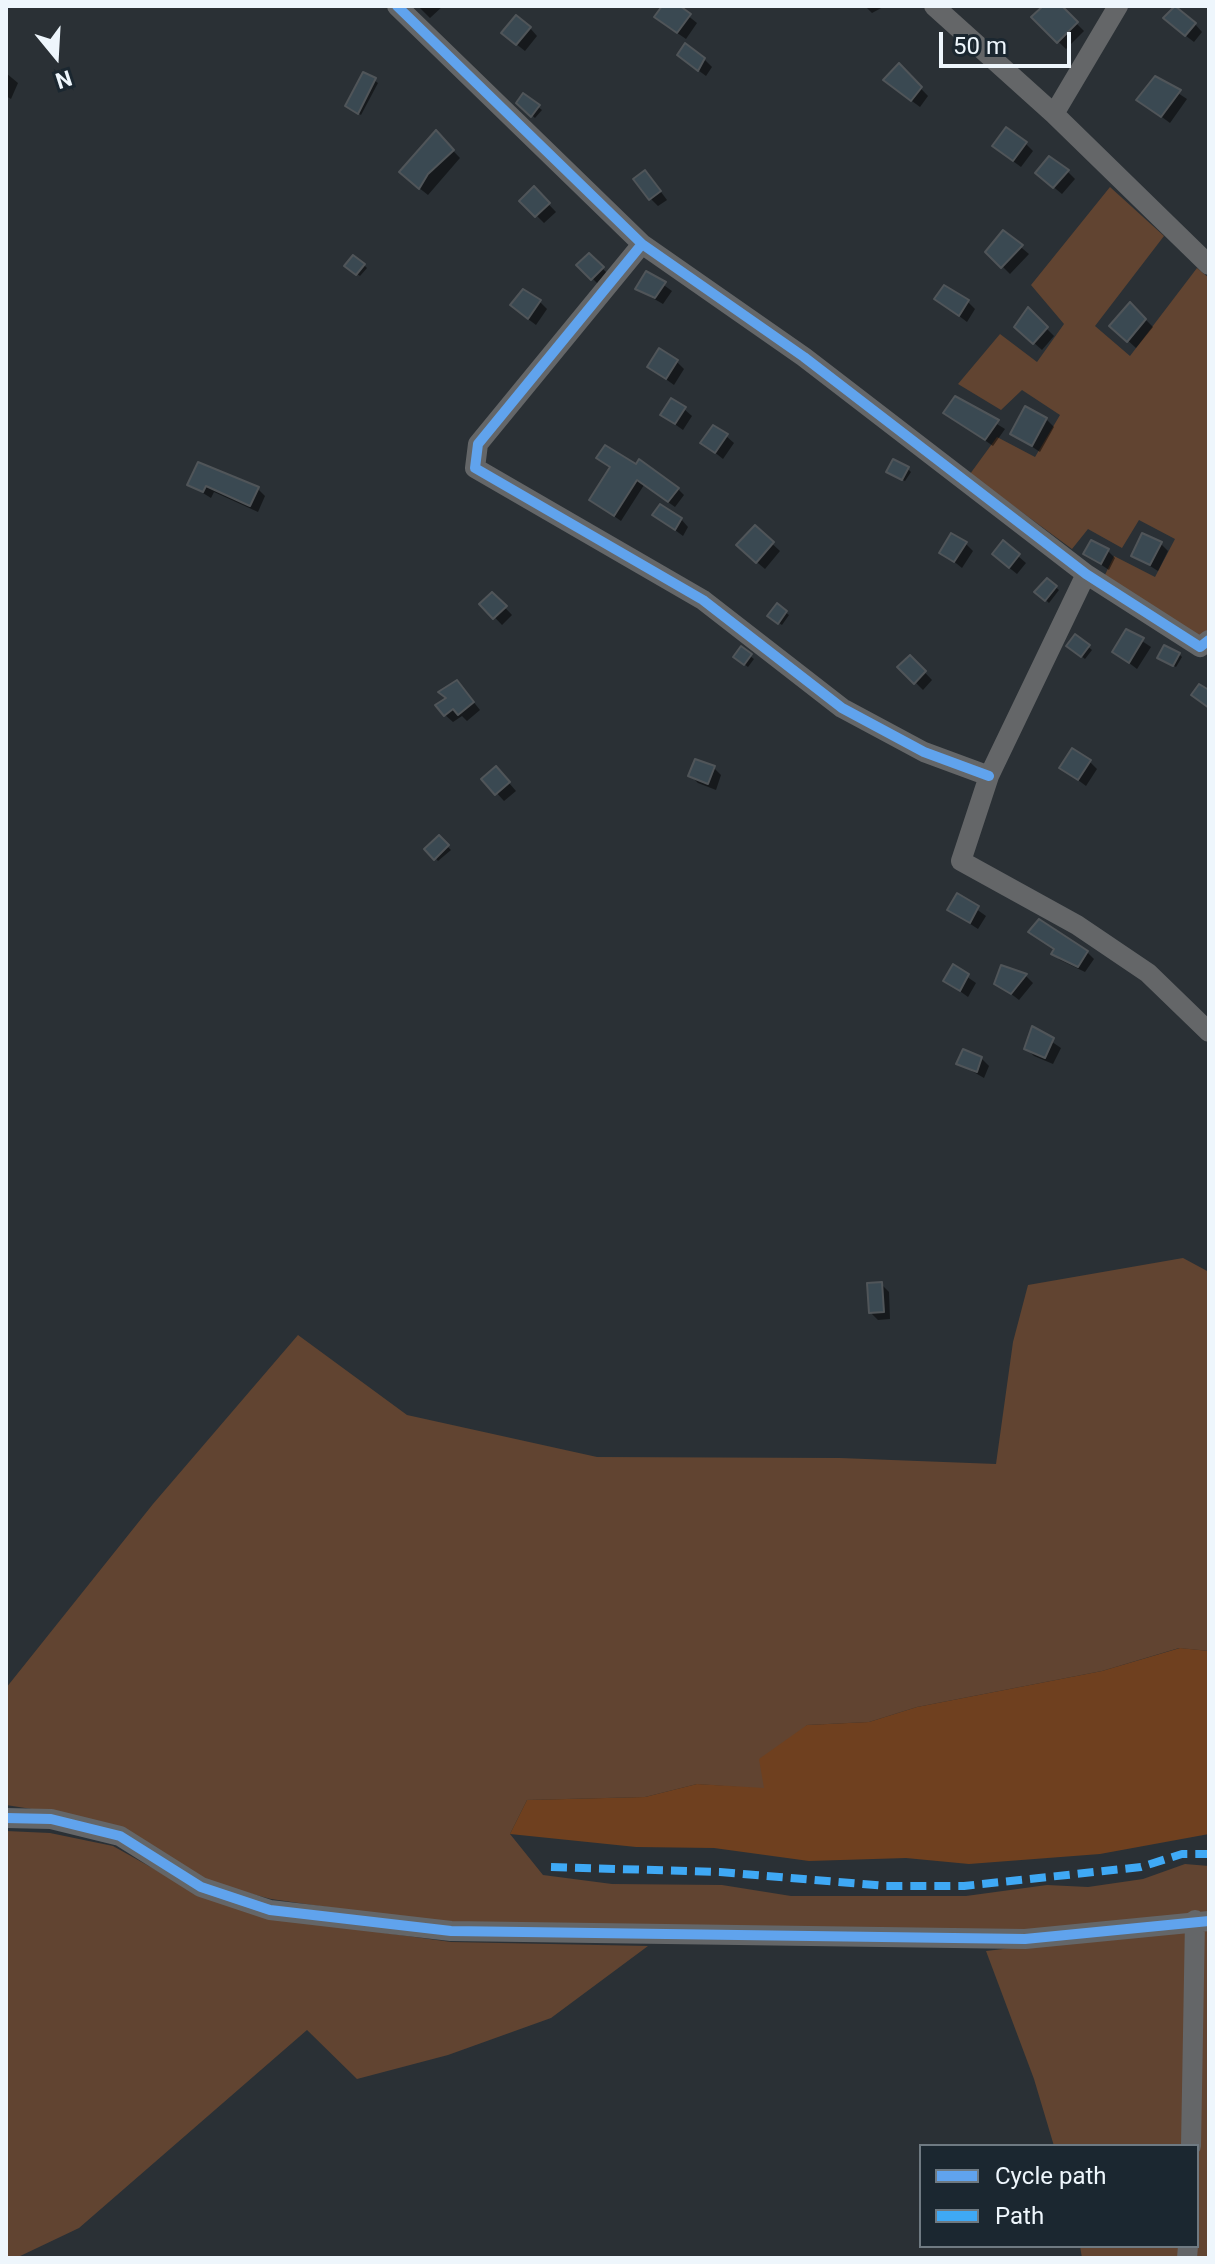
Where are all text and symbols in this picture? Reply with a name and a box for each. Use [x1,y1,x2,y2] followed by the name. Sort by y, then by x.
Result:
[16,16,96,96] north arrow
[943,16,1075,66] scale bar
[953,32,1007,60] text: 50 m
[52,65,75,94] text: N
[919,2144,1199,2248] legend
[995,2162,1107,2190] text: Cycle path
[995,2202,1044,2230] text: Path

